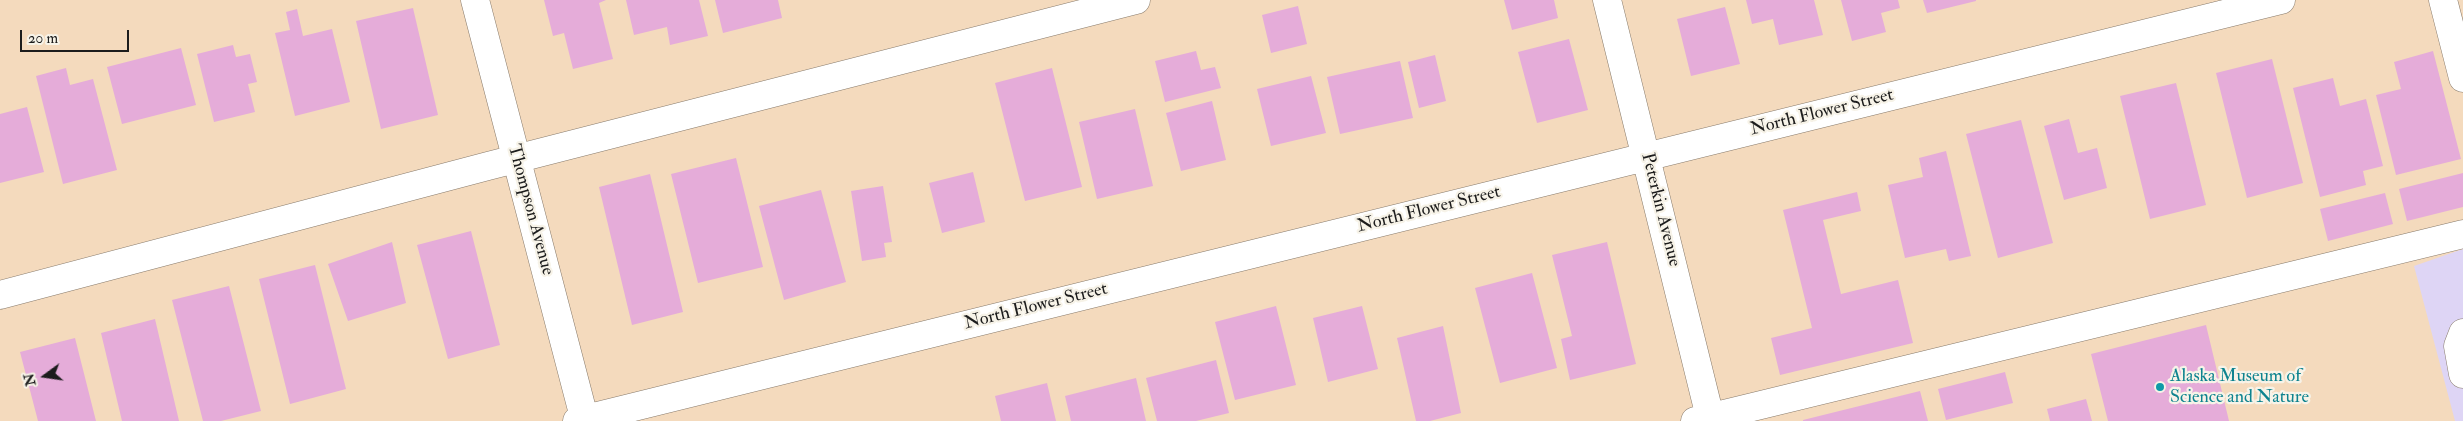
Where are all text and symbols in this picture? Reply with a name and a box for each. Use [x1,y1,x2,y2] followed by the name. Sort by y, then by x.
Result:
[22,20,131,52] scale bar
[28,29,58,48] text: 20 m
[1748,85,1896,141] street label: North Flower Street
[502,142,558,278] street label: Thompson Avenue
[1635,151,1685,269] street label: Peterkin Avenue
[1355,182,1503,238] street label: North Flower Street
[962,279,1110,335] street label: North Flower Street
[20,351,70,401] north arrow
[2170,366,2309,408] place label: Alaska Museum of Science and Nature
[20,372,40,388] text: N
[2154,381,2166,393] marker: Alaska Museum of Science and Nature

